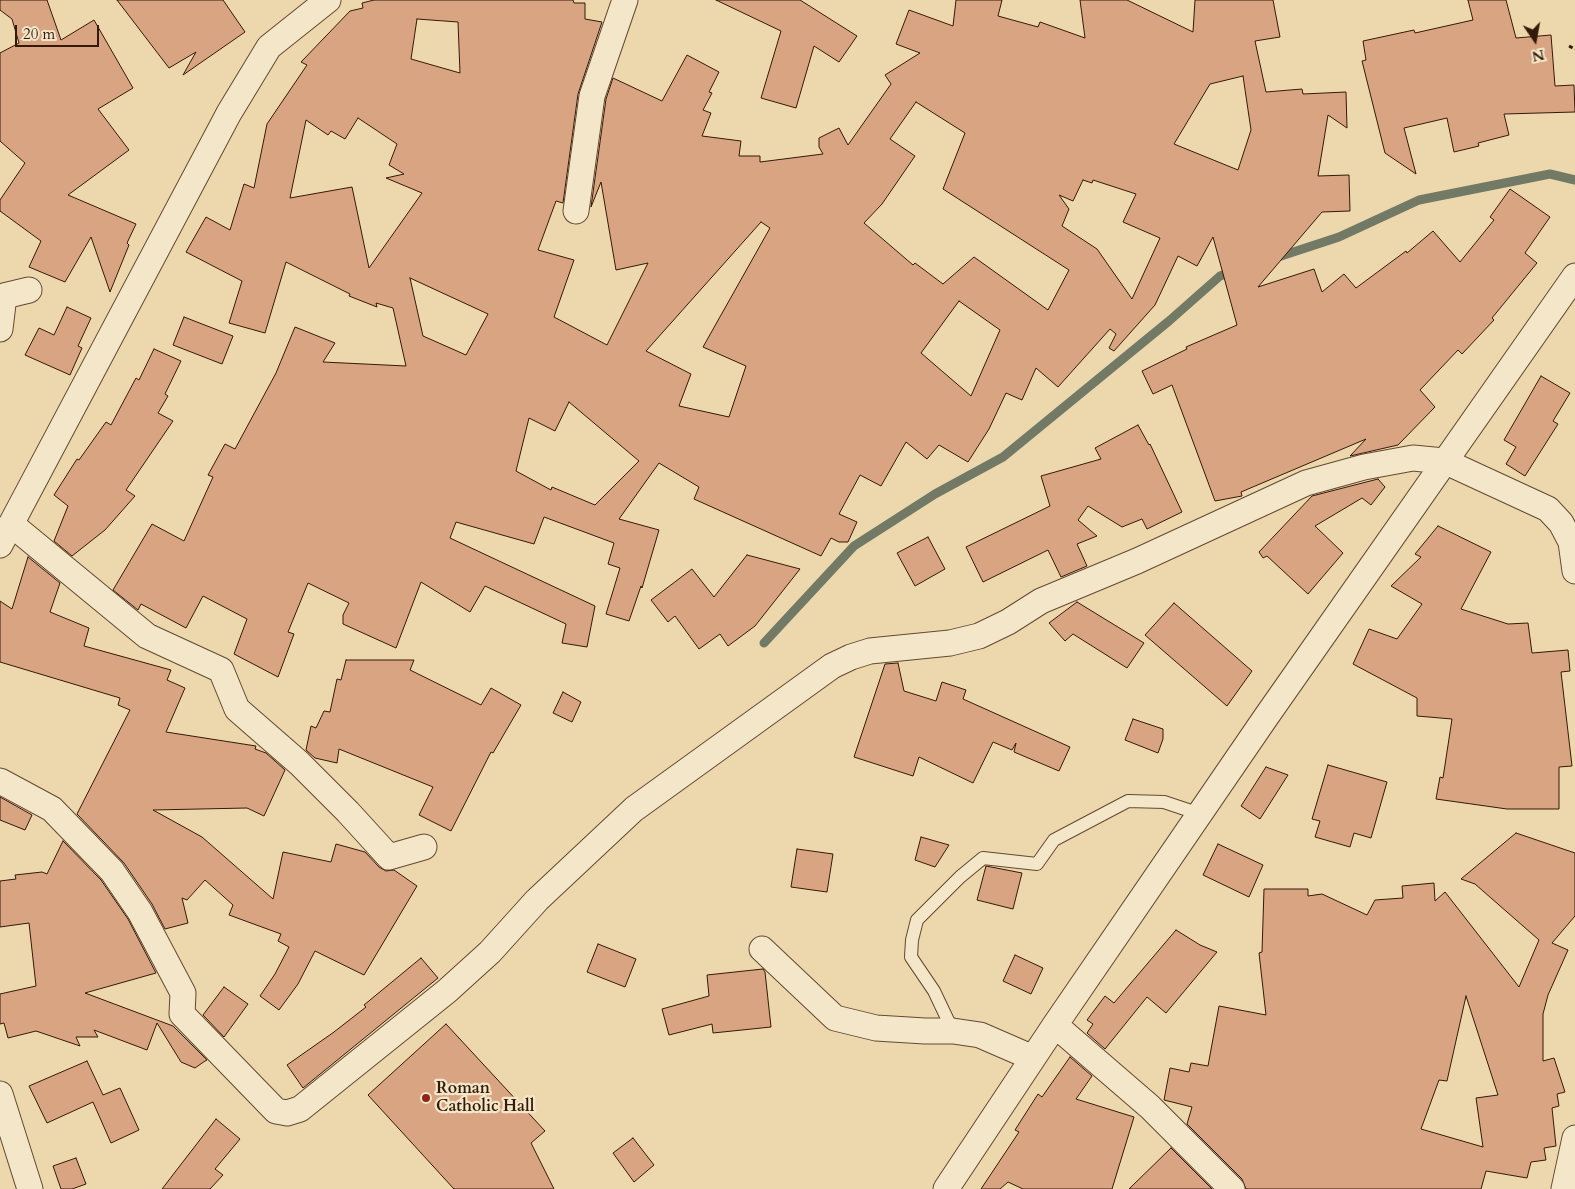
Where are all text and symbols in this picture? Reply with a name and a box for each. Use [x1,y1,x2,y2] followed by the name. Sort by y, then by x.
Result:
[18,15,101,47] scale bar
[1510,15,1560,65] north arrow
[23,24,55,44] text: 20 m
[1530,45,1546,66] text: N
[436,1079,534,1117] place label: Roman Catholic Hall
[420,1092,432,1104] marker: Roman Catholic Hall

